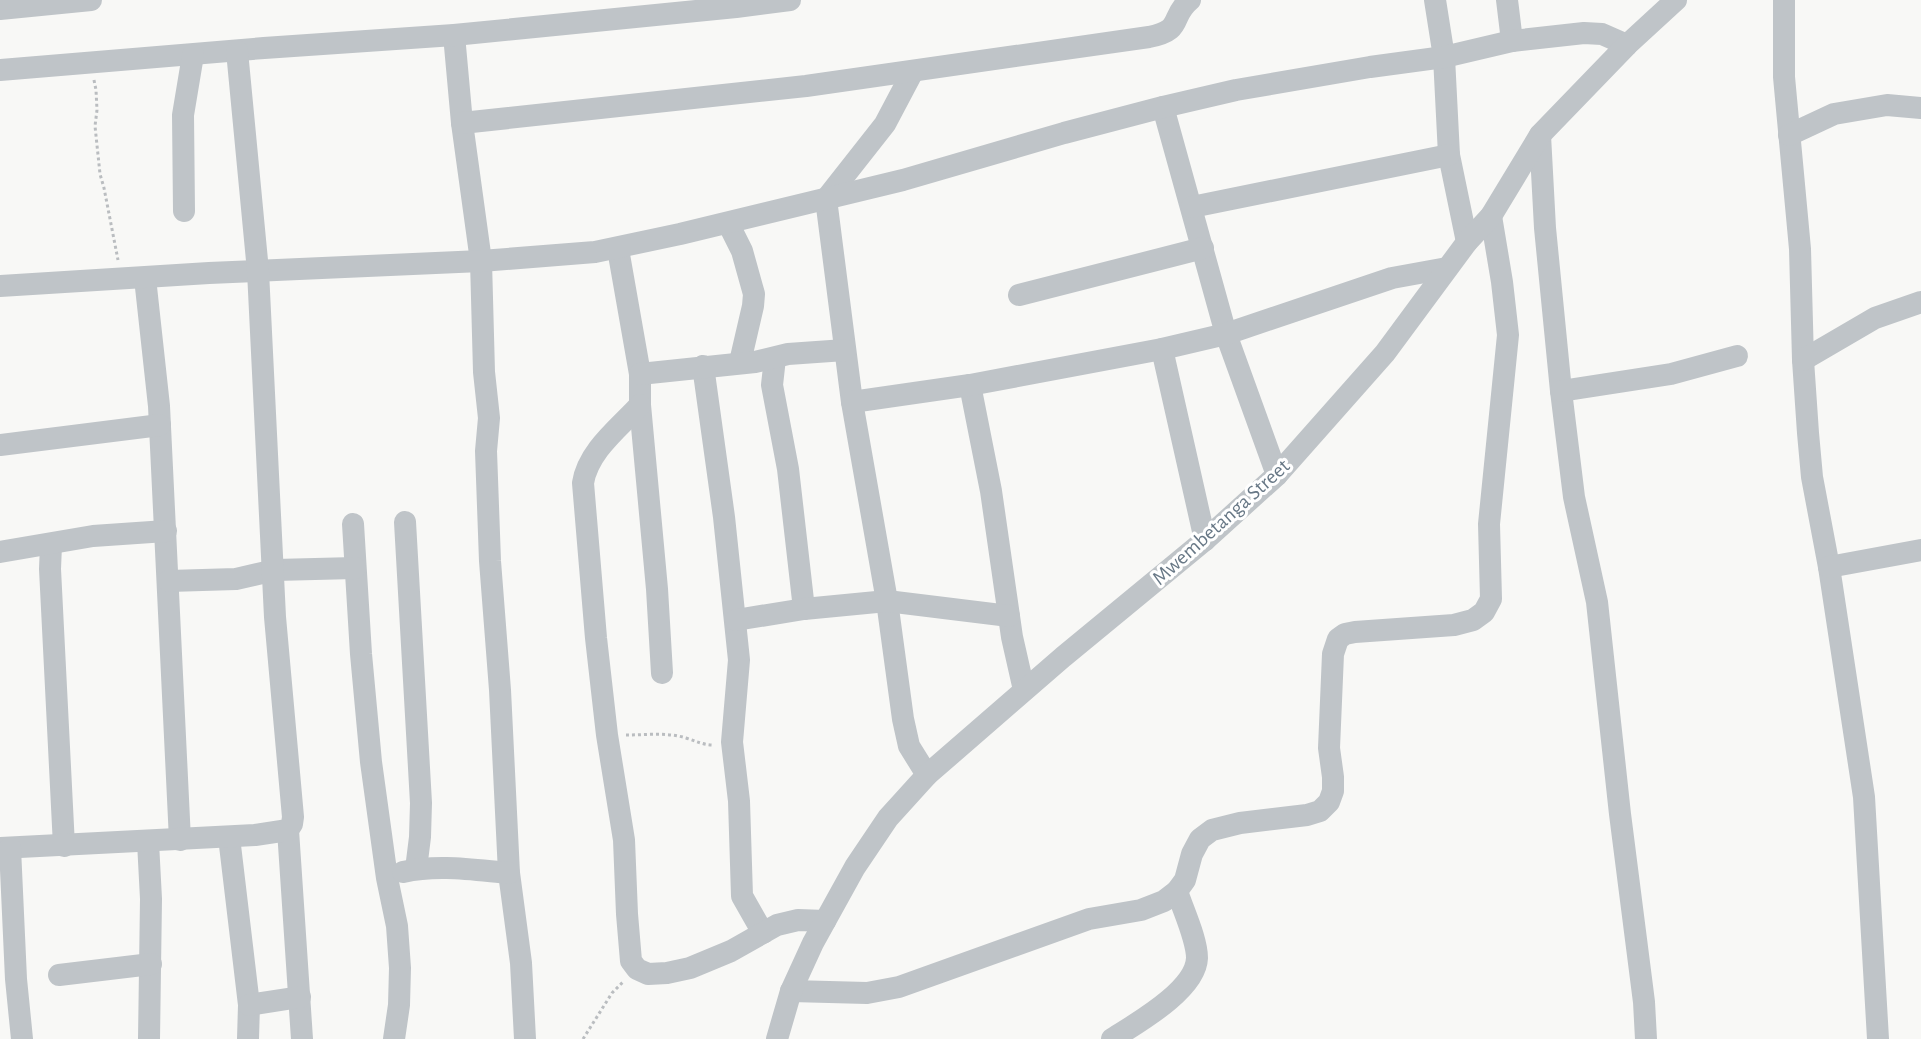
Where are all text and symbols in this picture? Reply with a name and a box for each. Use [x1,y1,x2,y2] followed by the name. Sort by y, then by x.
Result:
[1148,455,1294,589] street label: Mwembetanga Street

